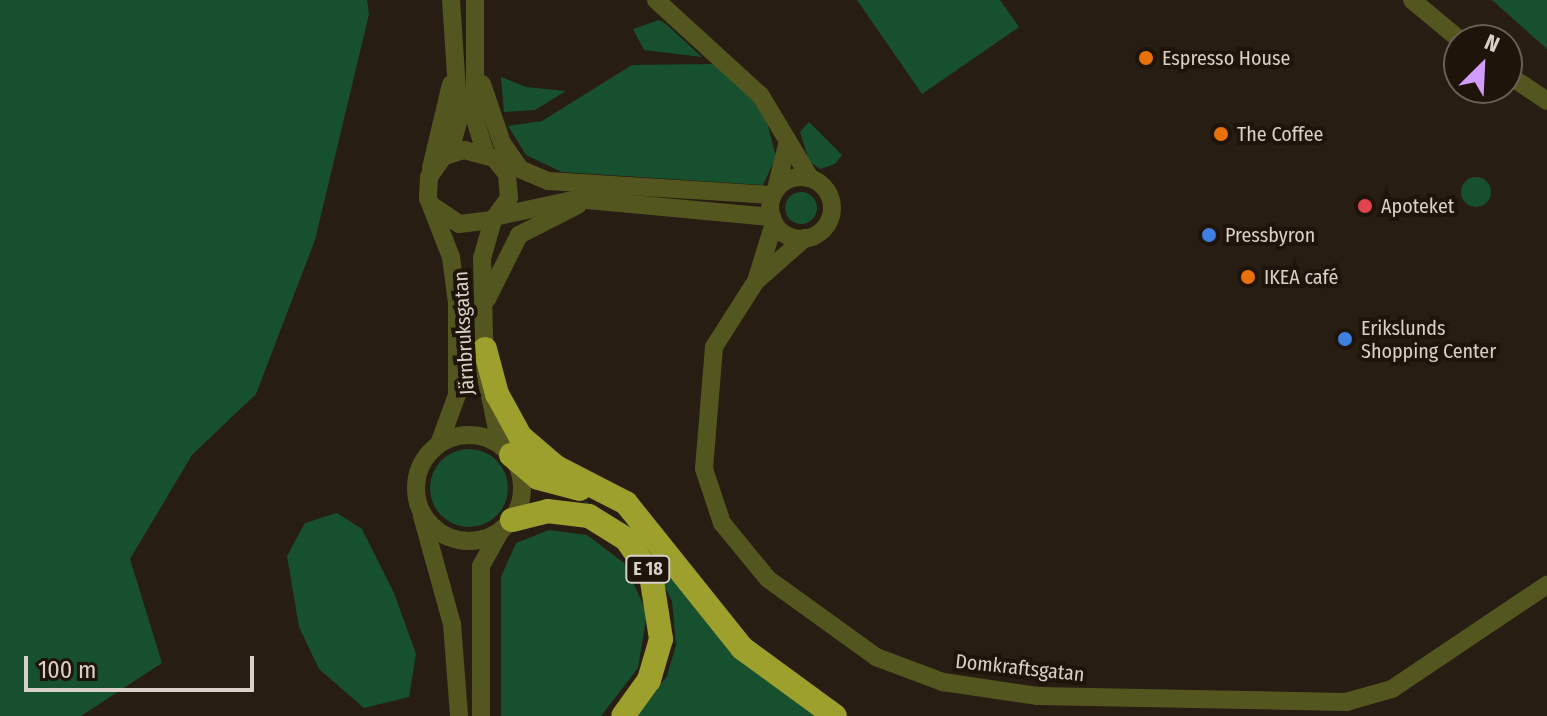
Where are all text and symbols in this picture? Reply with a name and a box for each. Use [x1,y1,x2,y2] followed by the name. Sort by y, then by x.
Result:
[1443,24,1523,104] north arrow
[1481,28,1504,58] text: N
[1162,46,1290,70] place label: Espresso House
[1137,49,1155,67] marker: Espresso House
[1237,122,1323,146] place label: The Coffee
[1212,125,1230,143] marker: The Coffee
[1381,194,1454,218] place label: Apoteket
[1356,197,1374,215] marker: Apoteket
[1225,223,1315,247] place label: Pressbyron
[1200,226,1218,244] marker: Pressbyron
[1264,265,1338,289] place label: IKEA café
[1239,268,1257,286] marker: IKEA café
[449,270,479,396] street label: Järnbruksgatan
[1361,316,1496,363] place label: Erikslunds Shopping Center
[1336,330,1354,348] marker: Erikslunds Shopping Center
[624,555,672,583] road number: E 18
[28,640,258,690] scale bar
[954,649,1086,687] street label: Domkraftsgatan
[38,656,96,684] text: 100 m

